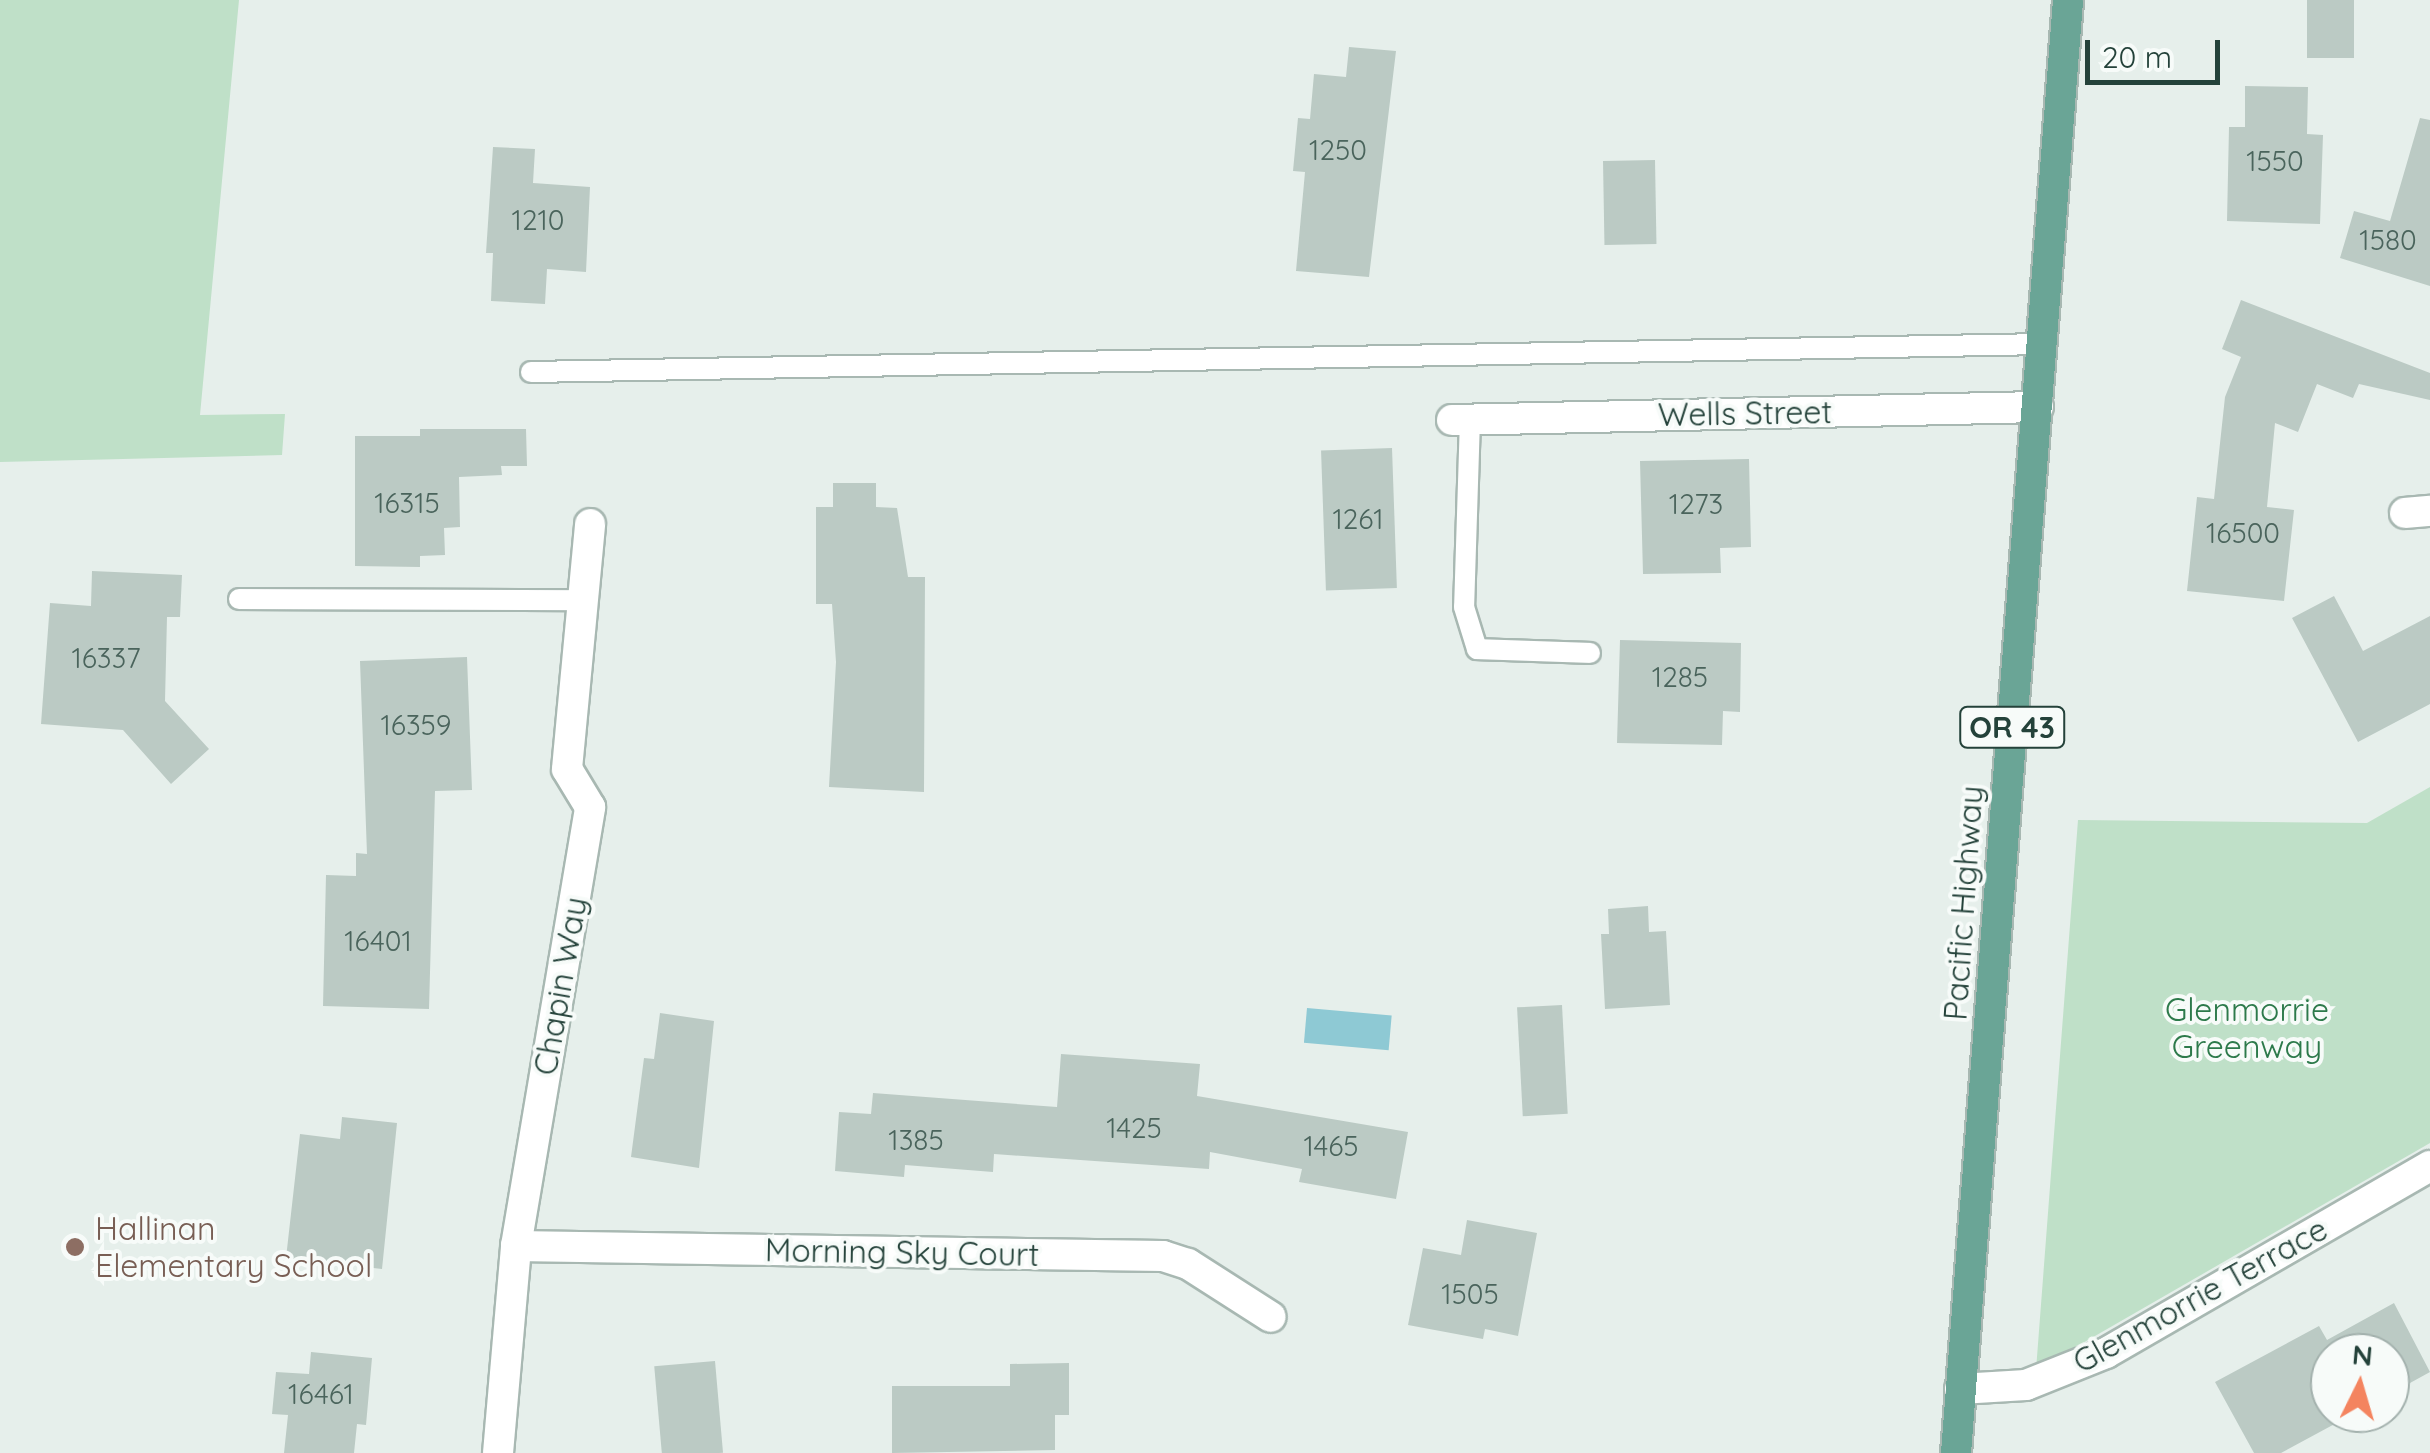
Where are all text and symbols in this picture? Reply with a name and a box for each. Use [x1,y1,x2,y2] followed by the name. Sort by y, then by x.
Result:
[2090,20,2225,82] scale bar
[2102,38,2172,76] text: 20 m
[1309,133,1367,167] house number: 1250
[2246,144,2304,178] house number: 1550
[512,203,564,237] house number: 1210
[2359,223,2417,257] house number: 1580
[1657,392,1833,434] street label: Wells Street
[374,486,440,520] house number: 16315
[1669,487,1723,521] house number: 1273
[1332,502,1384,536] house number: 1261
[2206,516,2280,550] house number: 16500
[71,641,141,675] house number: 16337
[1652,660,1708,694] house number: 1285
[1957,702,2067,752] road number: OR 43
[381,708,451,742] house number: 16359
[1936,784,1990,1022] street label: Pacific Highway
[525,894,595,1078] street label: Chapin Way
[344,924,412,958] house number: 16401
[2165,991,2329,1066] park label: Glenmorrie Greenway
[1106,1111,1162,1145] house number: 1425
[888,1123,944,1157] house number: 1385
[1303,1129,1359,1163] house number: 1465
[2066,1209,2334,1381] street label: Glenmorrie Terrace
[95,1210,372,1285] place label: Hallinan Elementary School
[765,1230,1039,1274] street label: Morning Sky Court
[64,1236,86,1258] marker: Hallinan Elementary School
[1441,1277,1499,1311] house number: 1505
[2310,1333,2410,1433] north arrow
[2351,1336,2374,1373] text: N
[288,1377,354,1411] house number: 16461

